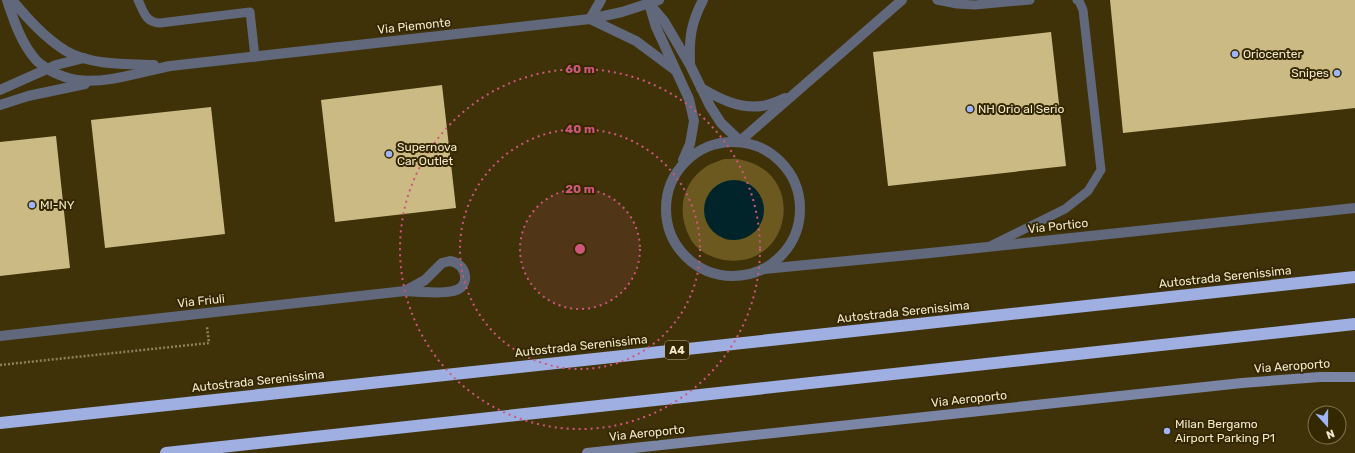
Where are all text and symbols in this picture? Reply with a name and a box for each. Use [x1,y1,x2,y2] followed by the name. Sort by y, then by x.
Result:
[377,15,452,37] street label: Via Piemonte
[1243,47,1302,61] place label: Oriocenter
[1230,49,1240,59] marker: Oriocenter
[565,62,595,76] text: 60 m
[1291,66,1329,80] place label: Snipes
[1332,68,1342,78] marker: Snipes
[978,102,1064,116] place label: NH Orio al Serio
[965,104,975,114] marker: NH Orio al Serio
[565,122,595,136] text: 40 m
[397,140,457,168] place label: Supernova Car Outlet
[384,149,394,159] marker: Supernova Car Outlet
[565,182,595,196] text: 20 m
[40,198,75,212] place label: MI-NY
[27,200,37,210] marker: MI-NY
[1027,216,1089,236] street label: Via Portico
[573,242,587,256] centre of rings
[1158,263,1292,291] street label: Autostrada Serenissima
[177,292,226,310] street label: Via Friuli
[836,298,970,326] street label: Autostrada Serenissima
[514,332,648,360] street label: Autostrada Serenissima
[665,341,689,359] road number: A4
[1254,356,1331,376] street label: Via Aeroporto
[191,367,325,395] street label: Autostrada Serenissima
[930,388,1008,410] street label: Via Aeroporto
[1307,405,1347,445] north arrow
[1175,417,1275,445] place label: Milan Bergamo Airport Parking P1
[608,422,686,444] street label: Via Aeroporto
[1162,426,1172,436] marker: Milan Bergamo Airport Parking P1
[1324,426,1336,441] text: N

